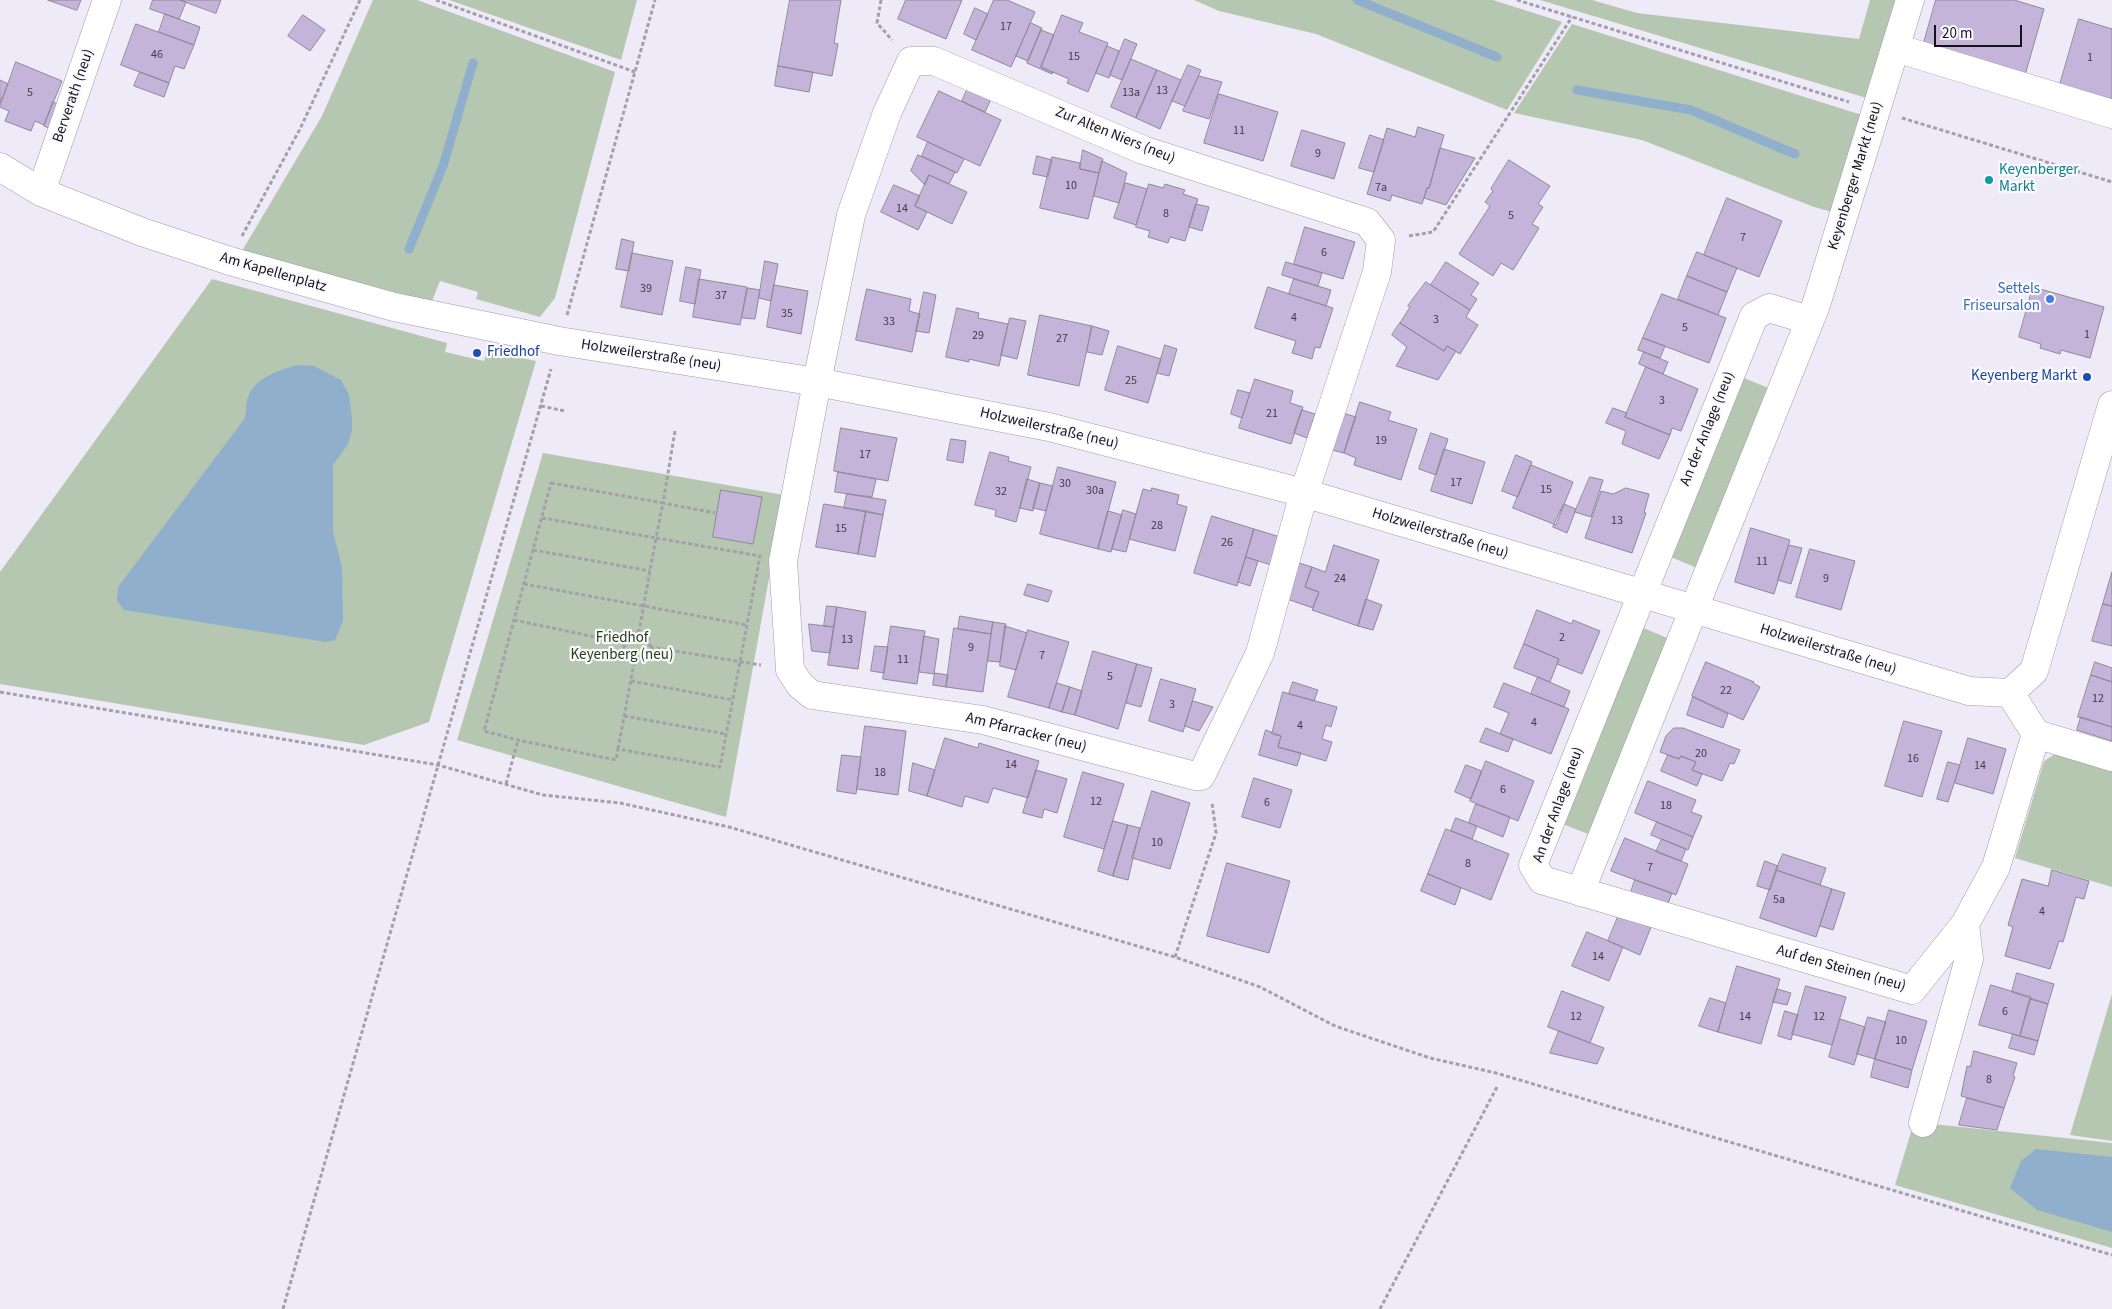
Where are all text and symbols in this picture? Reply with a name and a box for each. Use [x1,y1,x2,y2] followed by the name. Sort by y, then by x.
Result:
[1937,15,2024,47] scale bar
[1000,20,1012,34] house number: 17
[1942,23,1972,44] text: 20 m
[50,47,98,145] street label: Berverath (neu)
[151,48,163,62] house number: 46
[1068,50,1080,64] house number: 15
[2087,51,2093,65] house number: 1
[1156,84,1168,98] house number: 13
[27,86,33,100] house number: 5
[1122,86,1140,100] house number: 13a
[1825,100,1887,252] street label: Keyenberger Markt (neu)
[1052,104,1178,168] street label: Zur Alten Niers (neu)
[1233,124,1245,138] house number: 11
[1315,147,1321,161] house number: 9
[1999,162,2078,197] place label: Keyenberger Markt
[1983,174,1995,186] marker: Keyenberger Markt
[1065,179,1077,193] house number: 10
[1375,181,1387,195] house number: 7a
[896,202,908,216] house number: 14
[1163,207,1169,221] house number: 8
[1508,209,1514,223] house number: 5
[1740,231,1746,245] house number: 7
[1321,246,1327,260] house number: 6
[218,249,328,297] street label: Am Kapellenplatz
[1963,281,2040,316] place label: Settels Friseursalon
[640,282,652,296] house number: 39
[715,289,727,303] house number: 37
[2044,293,2056,305] marker: Settels Friseursalon
[781,307,793,321] house number: 35
[1291,311,1297,325] house number: 4
[1433,313,1439,327] house number: 3
[883,315,895,329] house number: 33
[1682,321,1688,335] house number: 5
[2084,328,2090,342] house number: 1
[972,329,984,343] house number: 29
[1056,332,1068,346] house number: 27
[580,336,722,376] street label: Holzweilerstraße (neu)
[487,344,539,362] place label: Friedhof
[471,347,483,359] marker: Friedhof
[1971,368,2077,386] place label: Keyenberg Markt
[1677,369,1739,489] street label: An der Anlage (neu)
[2081,371,2093,383] marker: Keyenberg Markt
[1125,374,1137,388] house number: 25
[1659,394,1665,408] house number: 3
[978,404,1120,454] street label: Holzweilerstraße (neu)
[1266,407,1278,421] house number: 21
[1375,434,1387,448] house number: 19
[859,448,871,462] house number: 17
[1450,476,1462,490] house number: 17
[1059,477,1071,491] house number: 30
[1540,483,1552,497] house number: 15
[1086,484,1104,498] house number: 30a
[995,485,1007,499] house number: 32
[1370,505,1510,563] street label: Holzweilerstraße (neu)
[1611,514,1623,528] house number: 13
[1151,519,1163,533] house number: 28
[835,522,847,536] house number: 15
[1221,536,1233,550] house number: 26
[1756,555,1768,569] house number: 11
[1334,572,1346,586] house number: 24
[1823,572,1829,586] house number: 9
[1758,621,1898,679] street label: Holzweilerstraße (neu)
[571,630,673,665] park label: Friedhof Keyenberg (neu)
[1559,631,1565,645] house number: 2
[841,633,853,647] house number: 13
[968,641,974,655] house number: 9
[1039,649,1045,663] house number: 7
[897,653,909,667] house number: 11
[1107,670,1113,684] house number: 5
[1720,684,1732,698] house number: 22
[2092,692,2104,706] house number: 12
[1169,698,1175,712] house number: 3
[964,709,1088,757] street label: Am Pfarracker (neu)
[1531,716,1537,730] house number: 4
[1297,719,1303,733] house number: 4
[1530,745,1588,865] street label: An der Anlage (neu)
[1695,747,1707,761] house number: 20
[1907,752,1919,766] house number: 16
[1005,758,1017,772] house number: 14
[1974,759,1986,773] house number: 14
[874,766,886,780] house number: 18
[1500,783,1506,797] house number: 6
[1090,795,1102,809] house number: 12
[1264,796,1270,810] house number: 6
[1660,799,1672,813] house number: 18
[1151,836,1163,850] house number: 10
[1465,857,1471,871] house number: 8
[1647,861,1653,875] house number: 7
[1773,893,1785,907] house number: 5a
[2039,905,2045,919] house number: 4
[1774,942,1908,996] street label: Auf den Steinen (neu)
[1592,950,1604,964] house number: 14
[2002,1005,2008,1019] house number: 6
[1570,1010,1582,1024] house number: 12
[1739,1010,1751,1024] house number: 14
[1813,1010,1825,1024] house number: 12
[1895,1034,1907,1048] house number: 10
[1986,1073,1992,1087] house number: 8

